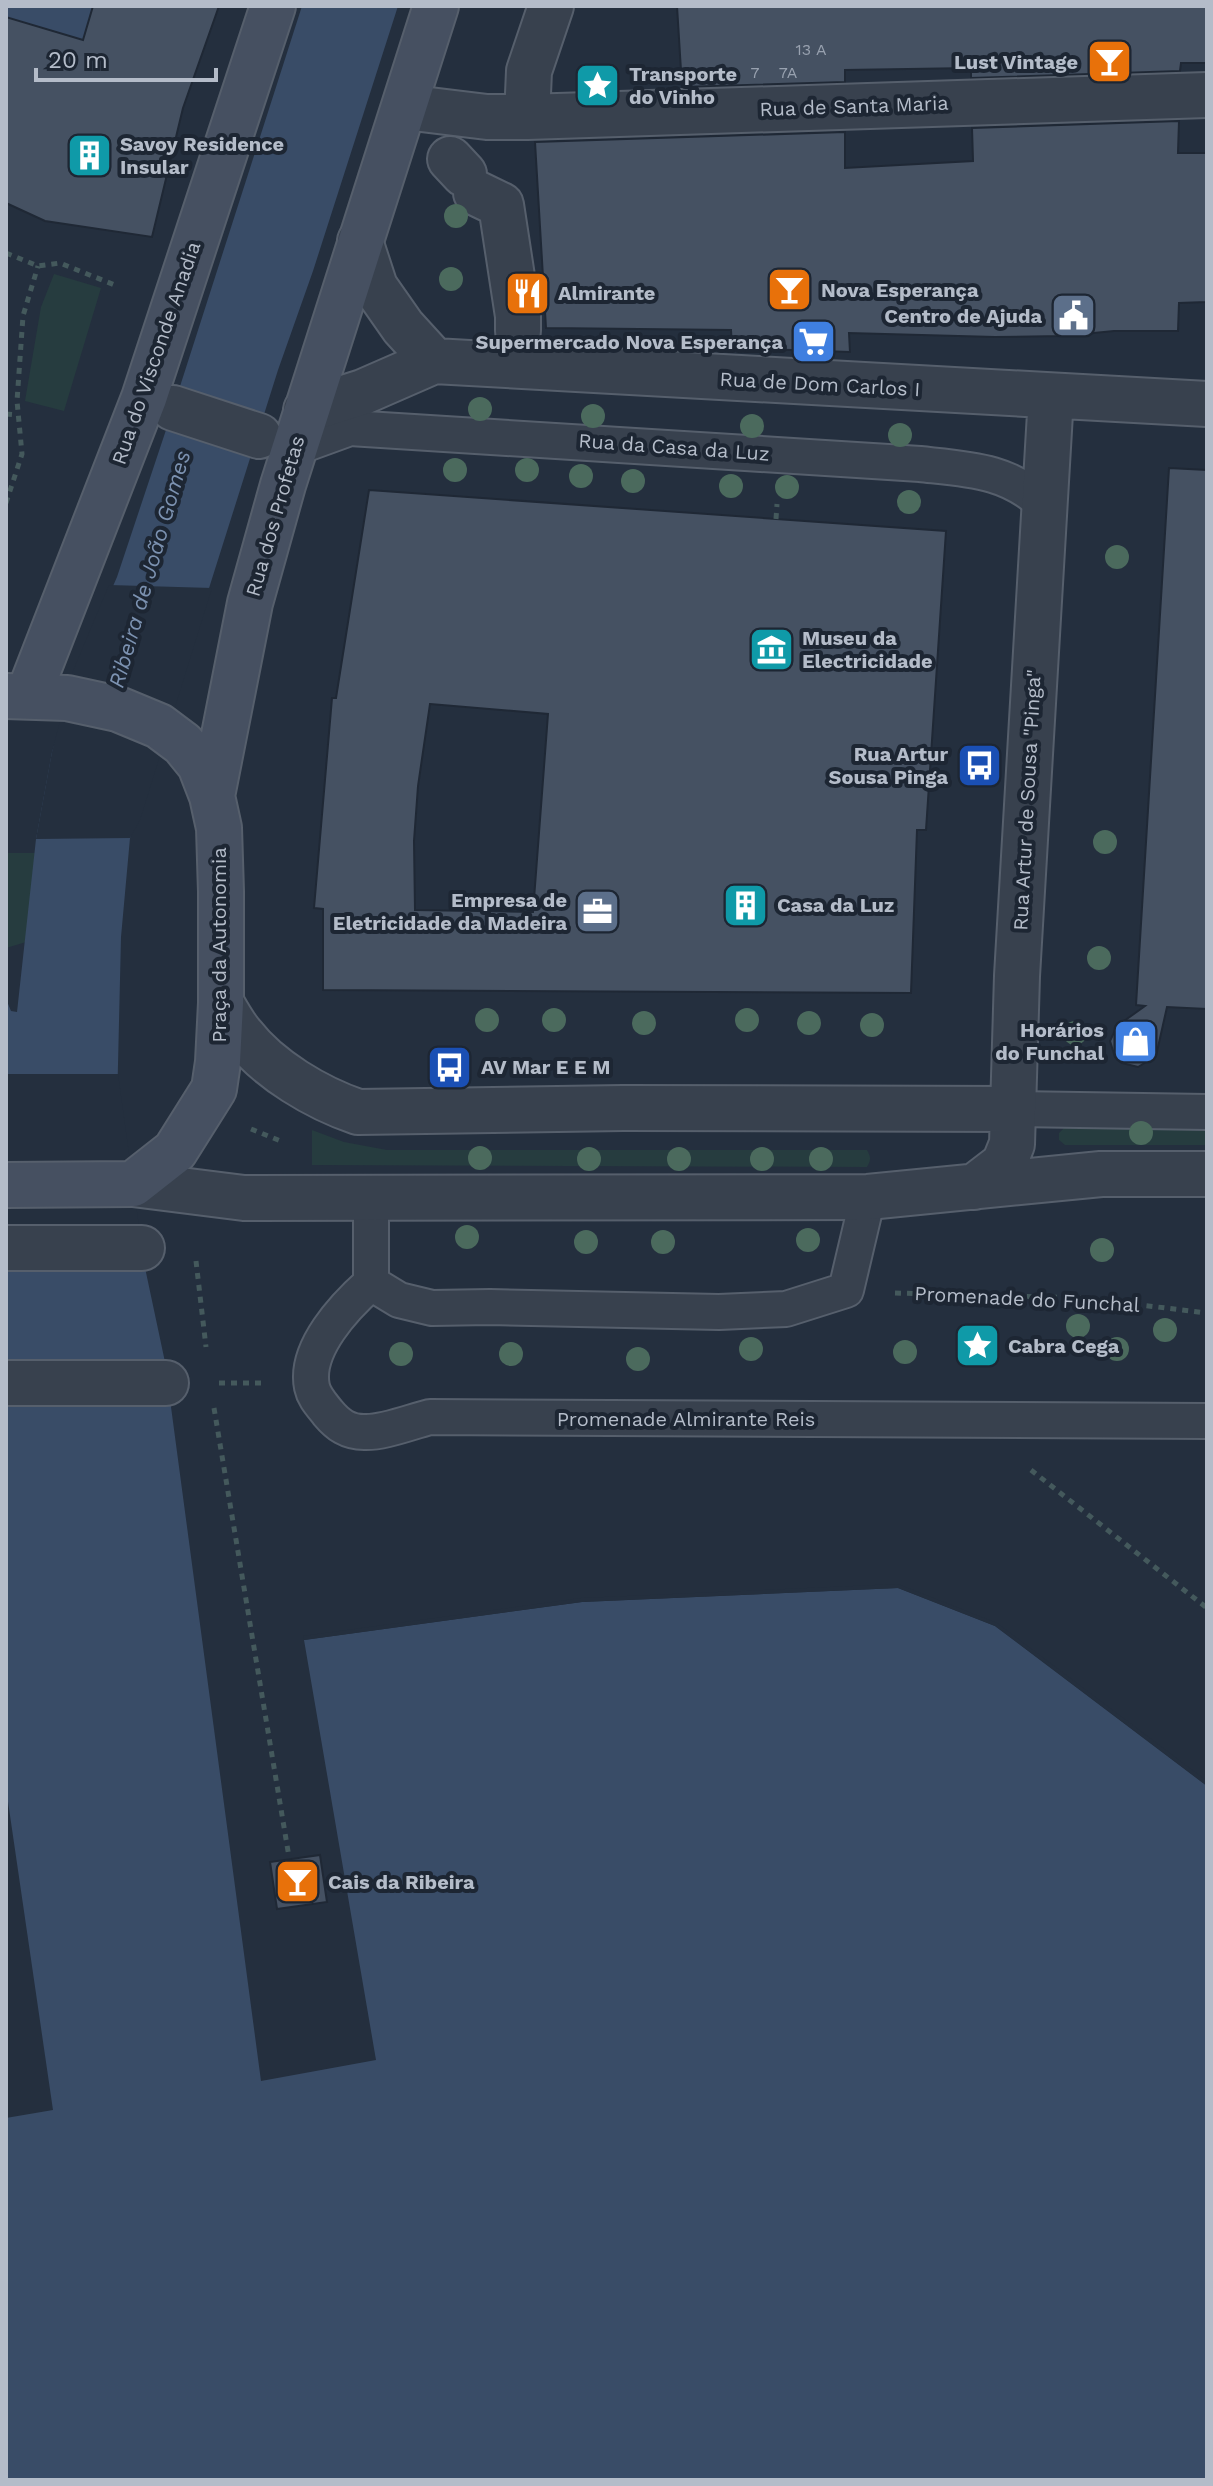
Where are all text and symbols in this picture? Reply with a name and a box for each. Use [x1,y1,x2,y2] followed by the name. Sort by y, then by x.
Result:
[36,32,216,82] scale bar
[1085,38,1133,86] bar icon: Lust Vintage
[796,40,827,59] house number: 13 A
[48,46,108,74] text: 20 m
[954,50,1078,74] place label: Lust Vintage
[574,62,622,110] place icon: Transporte do Vinho
[629,62,737,109] place label: Transporte do Vinho
[751,63,760,82] house number: 7
[779,63,798,82] house number: 7A
[759,91,949,121] street label: Rua de Santa Maria
[65,131,113,179] building icon: Savoy Residence Insular
[120,132,284,179] place label: Savoy Residence Insular
[107,238,205,468] street label: Rua do Visconde Anadia
[766,266,814,314] bar icon: Nova Esperança
[503,269,551,317] restaurant icon: Almirante
[821,278,979,302] place label: Nova Esperança
[558,281,655,305] place label: Almirante
[1049,292,1097,340] public building icon: Centro de Ajuda
[884,304,1042,328] place label: Centro de Ajuda
[790,318,838,366] supermarket icon: Supermercado Nova Esperança
[476,330,783,354] place label: Supermercado Nova Esperança
[719,367,921,401] street label: Rua de Dom Carlos I
[578,428,770,466] street label: Rua da Casa da Luz
[241,433,309,599] street label: Rua dos Profetas
[104,448,195,691] water label: Ribeira de João Gomes
[747,626,795,674] museum icon: Museu da Electricidade
[802,626,933,673] place label: Museu da Electricidade
[1008,669,1046,931] street label: Rua Artur de Sousa "Pinga"
[829,742,948,789] place label: Rua Artur Sousa Pinga
[955,742,1003,790] bus stop icon: Rua Artur Sousa Pinga
[207,847,231,1043] street label: Praça da Autonomia
[722,881,770,929] building icon: Casa da Luz
[574,887,622,935] office icon: Empresa de Eletricidade da Madeira
[333,888,567,935] place label: Empresa de Eletricidade da Madeira
[777,893,894,917] place label: Casa da Luz
[995,1018,1104,1065] place label: Horários do Funchal
[1111,1018,1159,1066] shop icon: Horários do Funchal
[426,1043,474,1091] bus stop icon: AV Mar E E M
[481,1055,611,1079] place label: AV Mar E E M
[914,1281,1140,1317] street label: Promenade do Funchal
[953,1322,1001,1370] place icon: Cabra Cega
[1008,1334,1120,1358] place label: Cabra Cega
[557,1407,815,1431] street label: Promenade Almirante Reis
[273,1858,321,1906] bar icon: Cais da Ribeira
[328,1870,475,1894] place label: Cais da Ribeira

